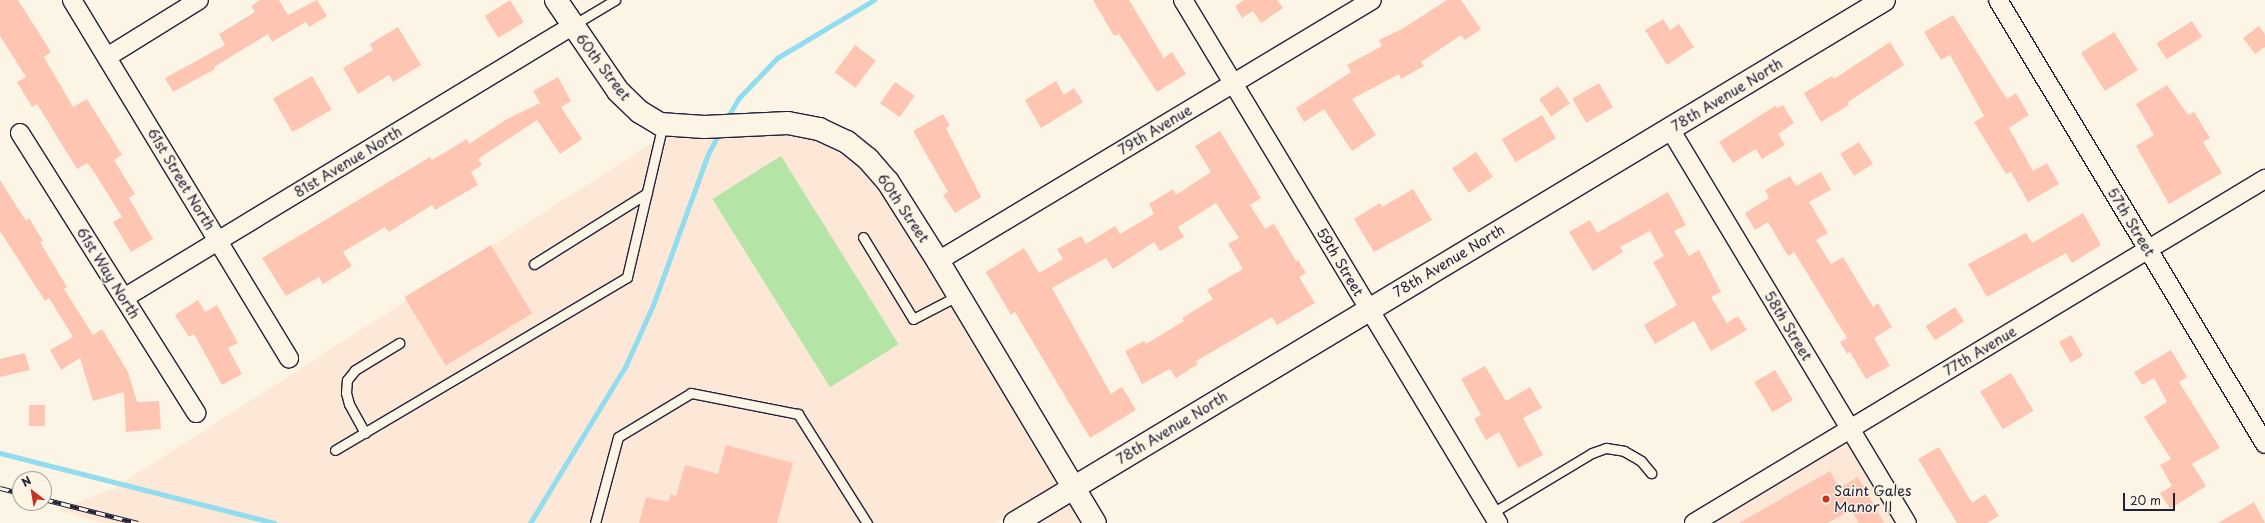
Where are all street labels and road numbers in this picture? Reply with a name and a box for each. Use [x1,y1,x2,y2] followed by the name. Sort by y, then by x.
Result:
[572,30,634,104] street label: 60th Street
[1668,55,1786,135] street label: 78th Avenue North
[1115,102,1195,158] street label: 79th Avenue
[291,123,405,201] street label: 81st Avenue North
[143,124,219,234] street label: 61st Street North
[874,170,932,246] street label: 60th Street
[2104,185,2158,259] street label: 57th Street
[1390,221,1508,301] street label: 78th Avenue North
[73,223,143,323] street label: 61st Way North
[1313,225,1367,299] street label: 59th Street
[1761,288,1815,364] street label: 58th Street
[1941,323,2019,379] street label: 77th Avenue
[1113,388,1231,468] street label: 78th Avenue North

